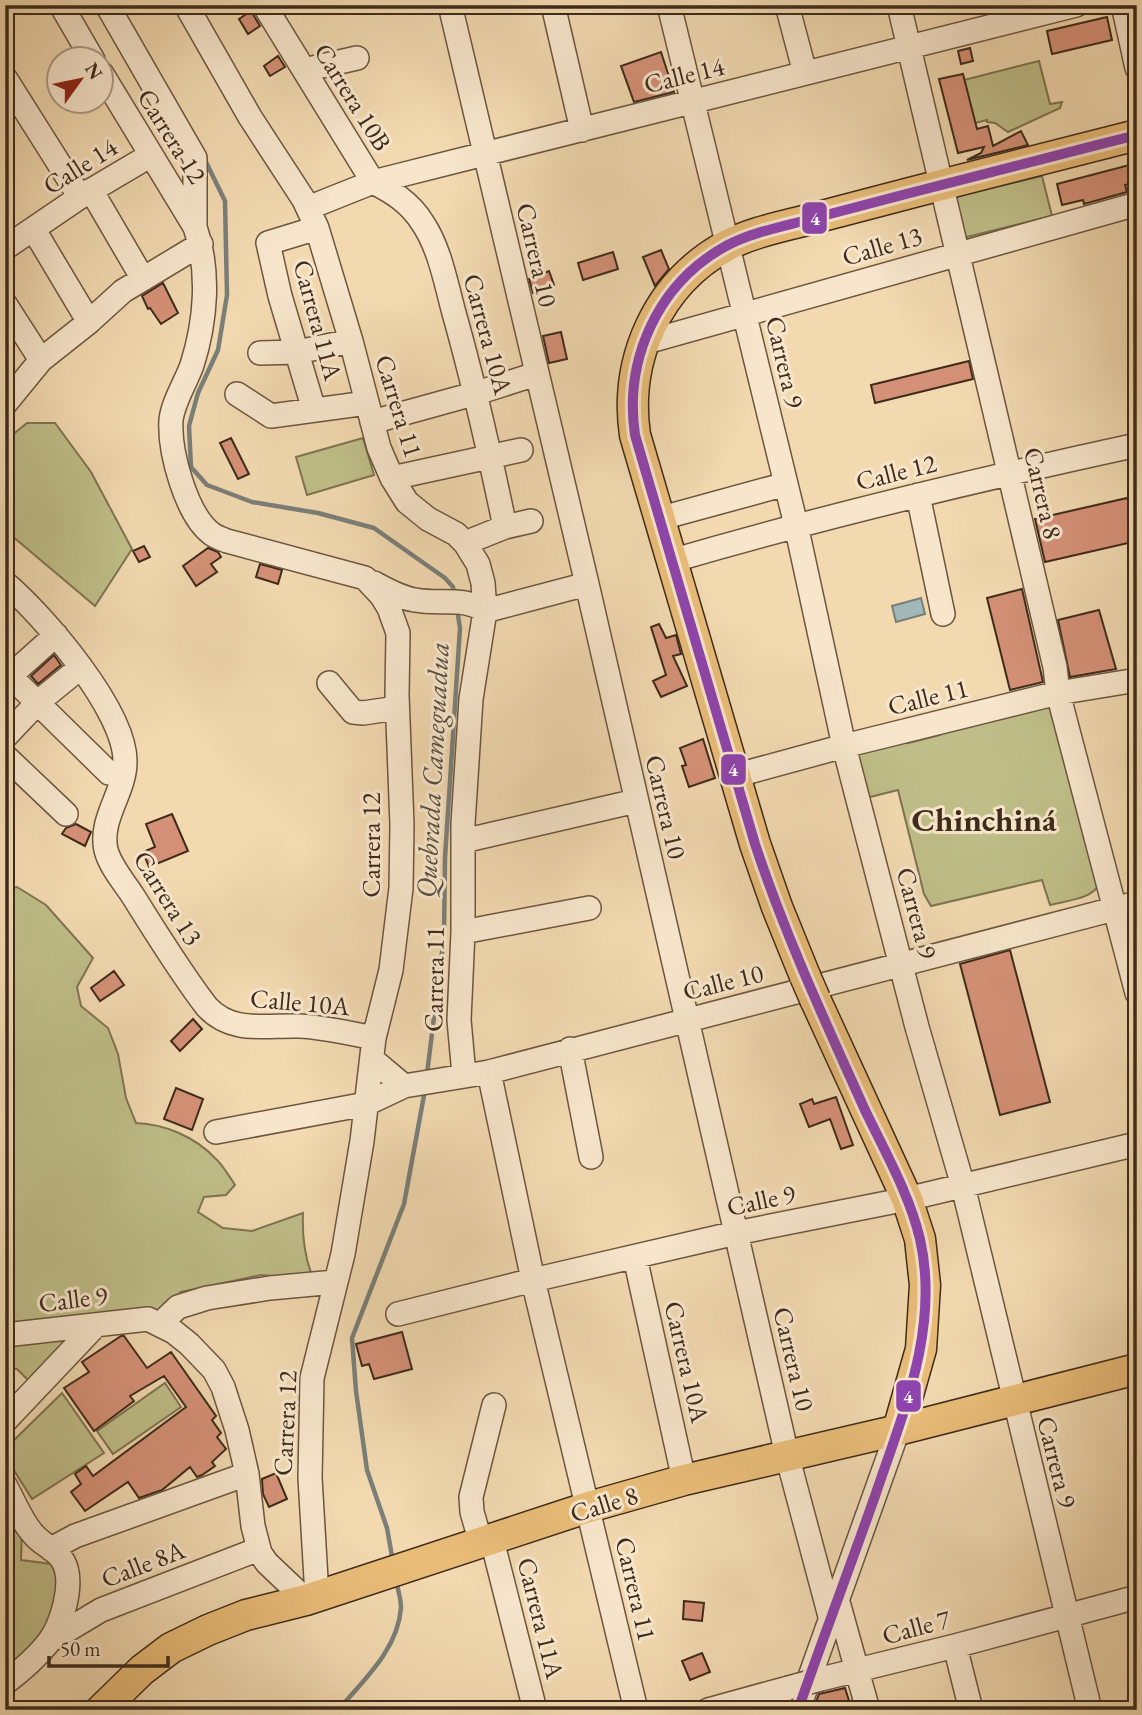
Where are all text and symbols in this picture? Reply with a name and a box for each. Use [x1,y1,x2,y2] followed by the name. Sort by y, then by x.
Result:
[307,37,399,157] street label: Carrera 10B
[46,46,116,116] north arrow
[640,49,728,101] street label: Calle 14
[79,58,109,85] text: N
[130,82,215,190] street label: Carrera 12
[36,130,124,202] street label: Calle 14
[509,200,565,310] street label: Carrera 10
[801,201,828,235] line badge: 4
[810,206,821,231] text: 4
[838,218,926,274] street label: Calle 13
[286,256,351,385] street label: Carrera 11A
[456,270,521,399] street label: Carrera 10A
[758,313,812,412] street label: Carrera 9
[367,351,431,461] street label: Carrera 11
[1016,444,1070,542] street label: Carrera 8
[852,446,940,498] street label: Calle 12
[407,641,457,899] water label: Quebrada Cameguadua
[884,671,972,723] street label: Calle 11
[638,752,694,862] street label: Carrera 10
[720,753,747,786] line badge: 4
[728,757,739,782] text: 4
[354,792,388,898] street label: Carrera 12
[912,798,1057,841] district label: Chinchiná
[126,844,210,952] street label: Carrera 13
[889,864,946,963] street label: Carrera 9
[416,926,452,1032] street label: Carrera 11
[679,956,767,1008] street label: Calle 10
[249,981,352,1023] street label: Calle 10A
[724,1176,799,1224] street label: Calle 9
[37,1278,110,1320] street label: Calle 9
[657,1298,718,1427] street label: Carrera 10A
[766,1304,822,1414] street label: Carrera 10
[265,1369,305,1477] street label: Carrera 12
[895,1379,922,1413] line badge: 4
[903,1384,914,1409] text: 4
[1029,1413,1085,1512] street label: Carrera 9
[566,1478,642,1530] street label: Calle 8
[96,1532,191,1595] street label: Calle 8A
[608,1534,664,1644] street label: Carrera 11
[510,1554,573,1683] street label: Carrera 11A
[878,1601,954,1652] street label: Calle 7
[49,1624,168,1668] scale bar
[60,1635,101,1662] text: 50 m

